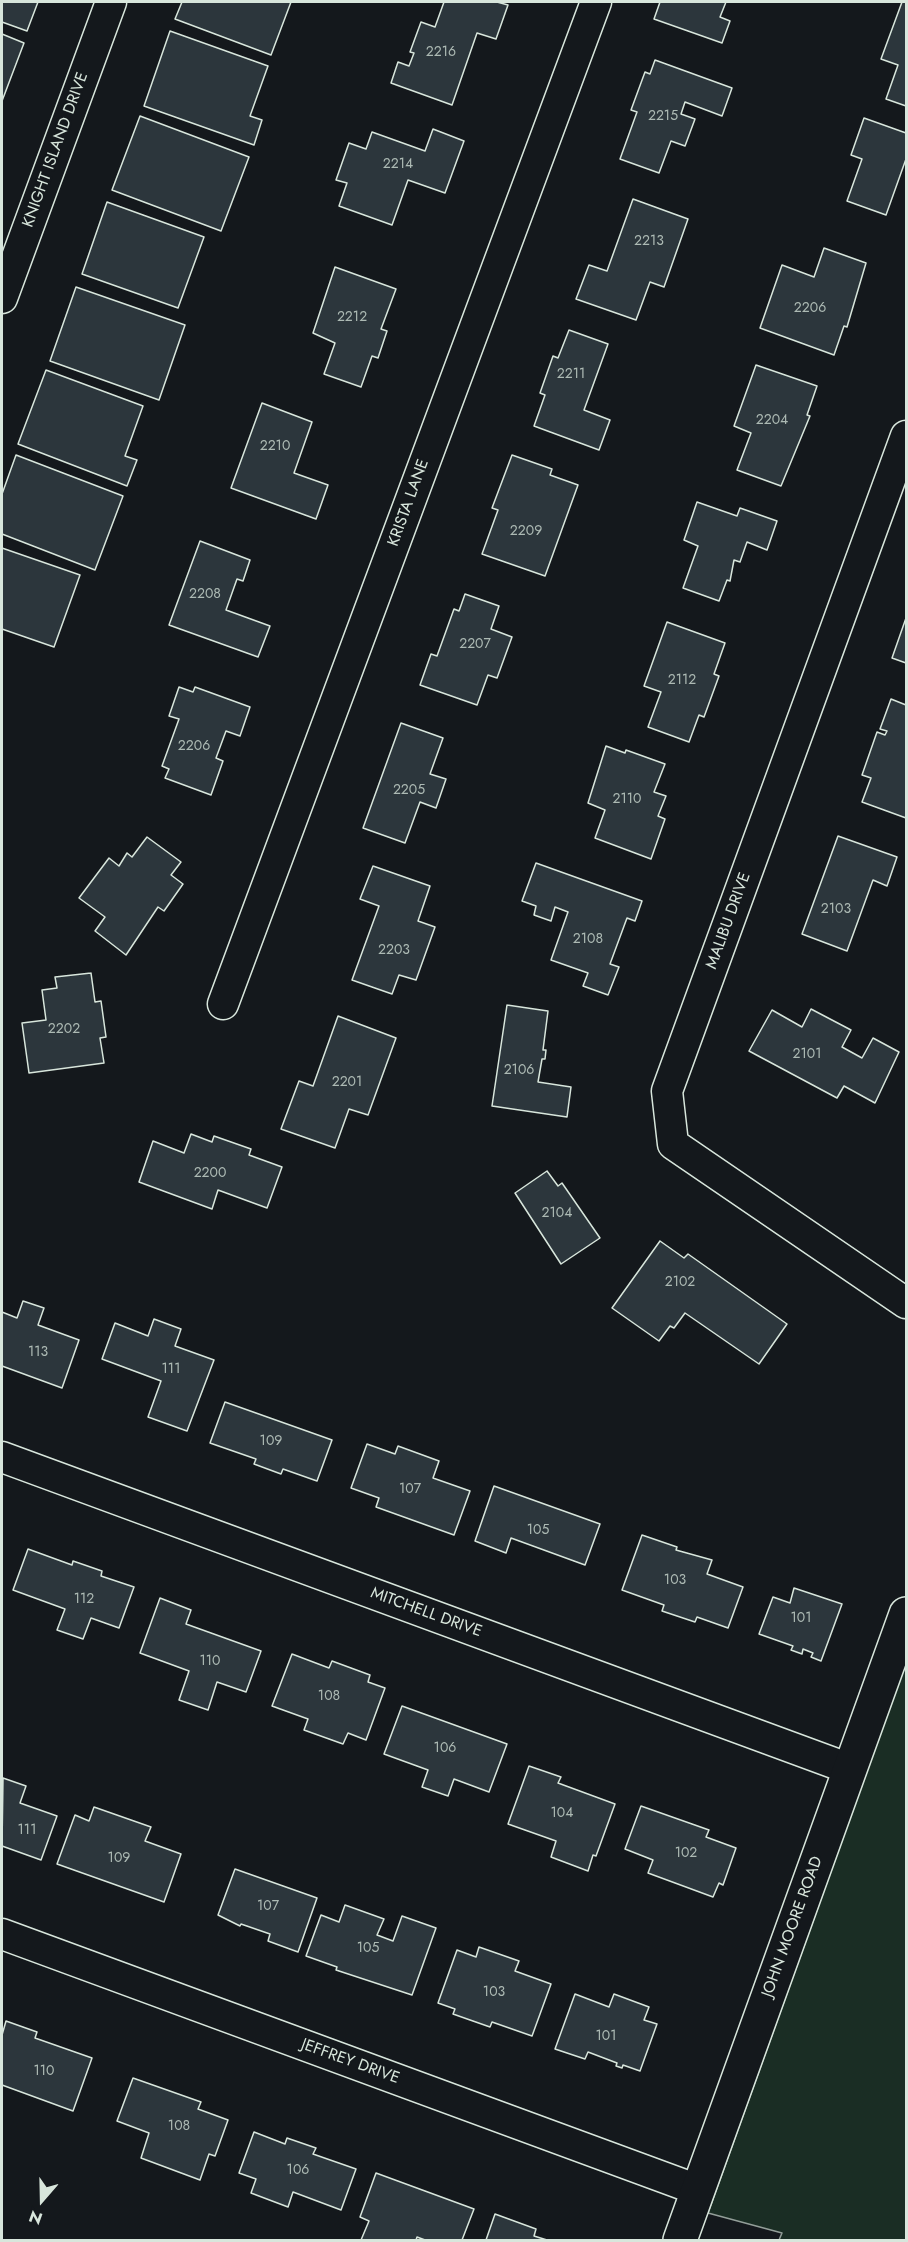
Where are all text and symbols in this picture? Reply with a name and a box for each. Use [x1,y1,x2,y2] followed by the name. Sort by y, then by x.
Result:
[426,45,456,61] house number: 2216
[19,70,93,230] street label: KNIGHT ISLAND DRIVE
[648,109,678,125] house number: 2215
[383,157,413,173] house number: 2214
[634,234,664,250] house number: 2213
[794,301,826,317] house number: 2206
[337,310,367,326] house number: 2212
[557,367,585,383] house number: 2211
[756,413,788,429] house number: 2204
[260,439,290,455] house number: 2210
[384,457,434,549] street label: KRISTA LANE
[510,524,542,540] house number: 2209
[189,587,221,603] house number: 2208
[459,637,491,653] house number: 2207
[668,673,696,689] house number: 2112
[178,739,210,755] house number: 2206
[393,783,425,799] house number: 2205
[613,792,641,808] house number: 2110
[703,870,755,972] street label: MALIBU DRIVE
[821,902,851,918] house number: 2103
[573,932,603,948] house number: 2108
[378,943,410,959] house number: 2203
[48,1022,80,1038] house number: 2202
[793,1047,821,1063] house number: 2101
[504,1063,534,1079] house number: 2106
[332,1075,362,1091] house number: 2201
[194,1166,226,1182] house number: 2200
[542,1206,572,1222] house number: 2104
[665,1275,695,1291] house number: 2102
[28,1345,48,1361] house number: 113
[162,1362,180,1378] house number: 111
[260,1434,282,1450] house number: 109
[399,1482,421,1498] house number: 107
[527,1523,549,1539] house number: 105
[664,1573,686,1589] house number: 103
[368,1584,484,1642] street label: MITCHELL DRIVE
[74,1592,94,1608] house number: 112
[791,1611,811,1627] house number: 101
[200,1654,220,1670] house number: 110
[318,1689,340,1705] house number: 108
[434,1741,456,1757] house number: 106
[551,1806,573,1822] house number: 104
[18,1823,36,1839] house number: 111
[675,1846,697,1862] house number: 102
[108,1851,130,1867] house number: 109
[759,1854,827,2000] street label: JOHN MOORE ROAD
[257,1899,279,1915] house number: 107
[357,1941,379,1957] house number: 105
[483,1985,505,2001] house number: 103
[596,2029,616,2045] house number: 101
[298,2035,402,2089] street label: JEFFREY DRIVE
[34,2064,54,2080] house number: 110
[168,2119,190,2135] house number: 108
[287,2163,309,2179] house number: 106
[12,2170,72,2230] north arrow
[26,2204,46,2230] text: N

